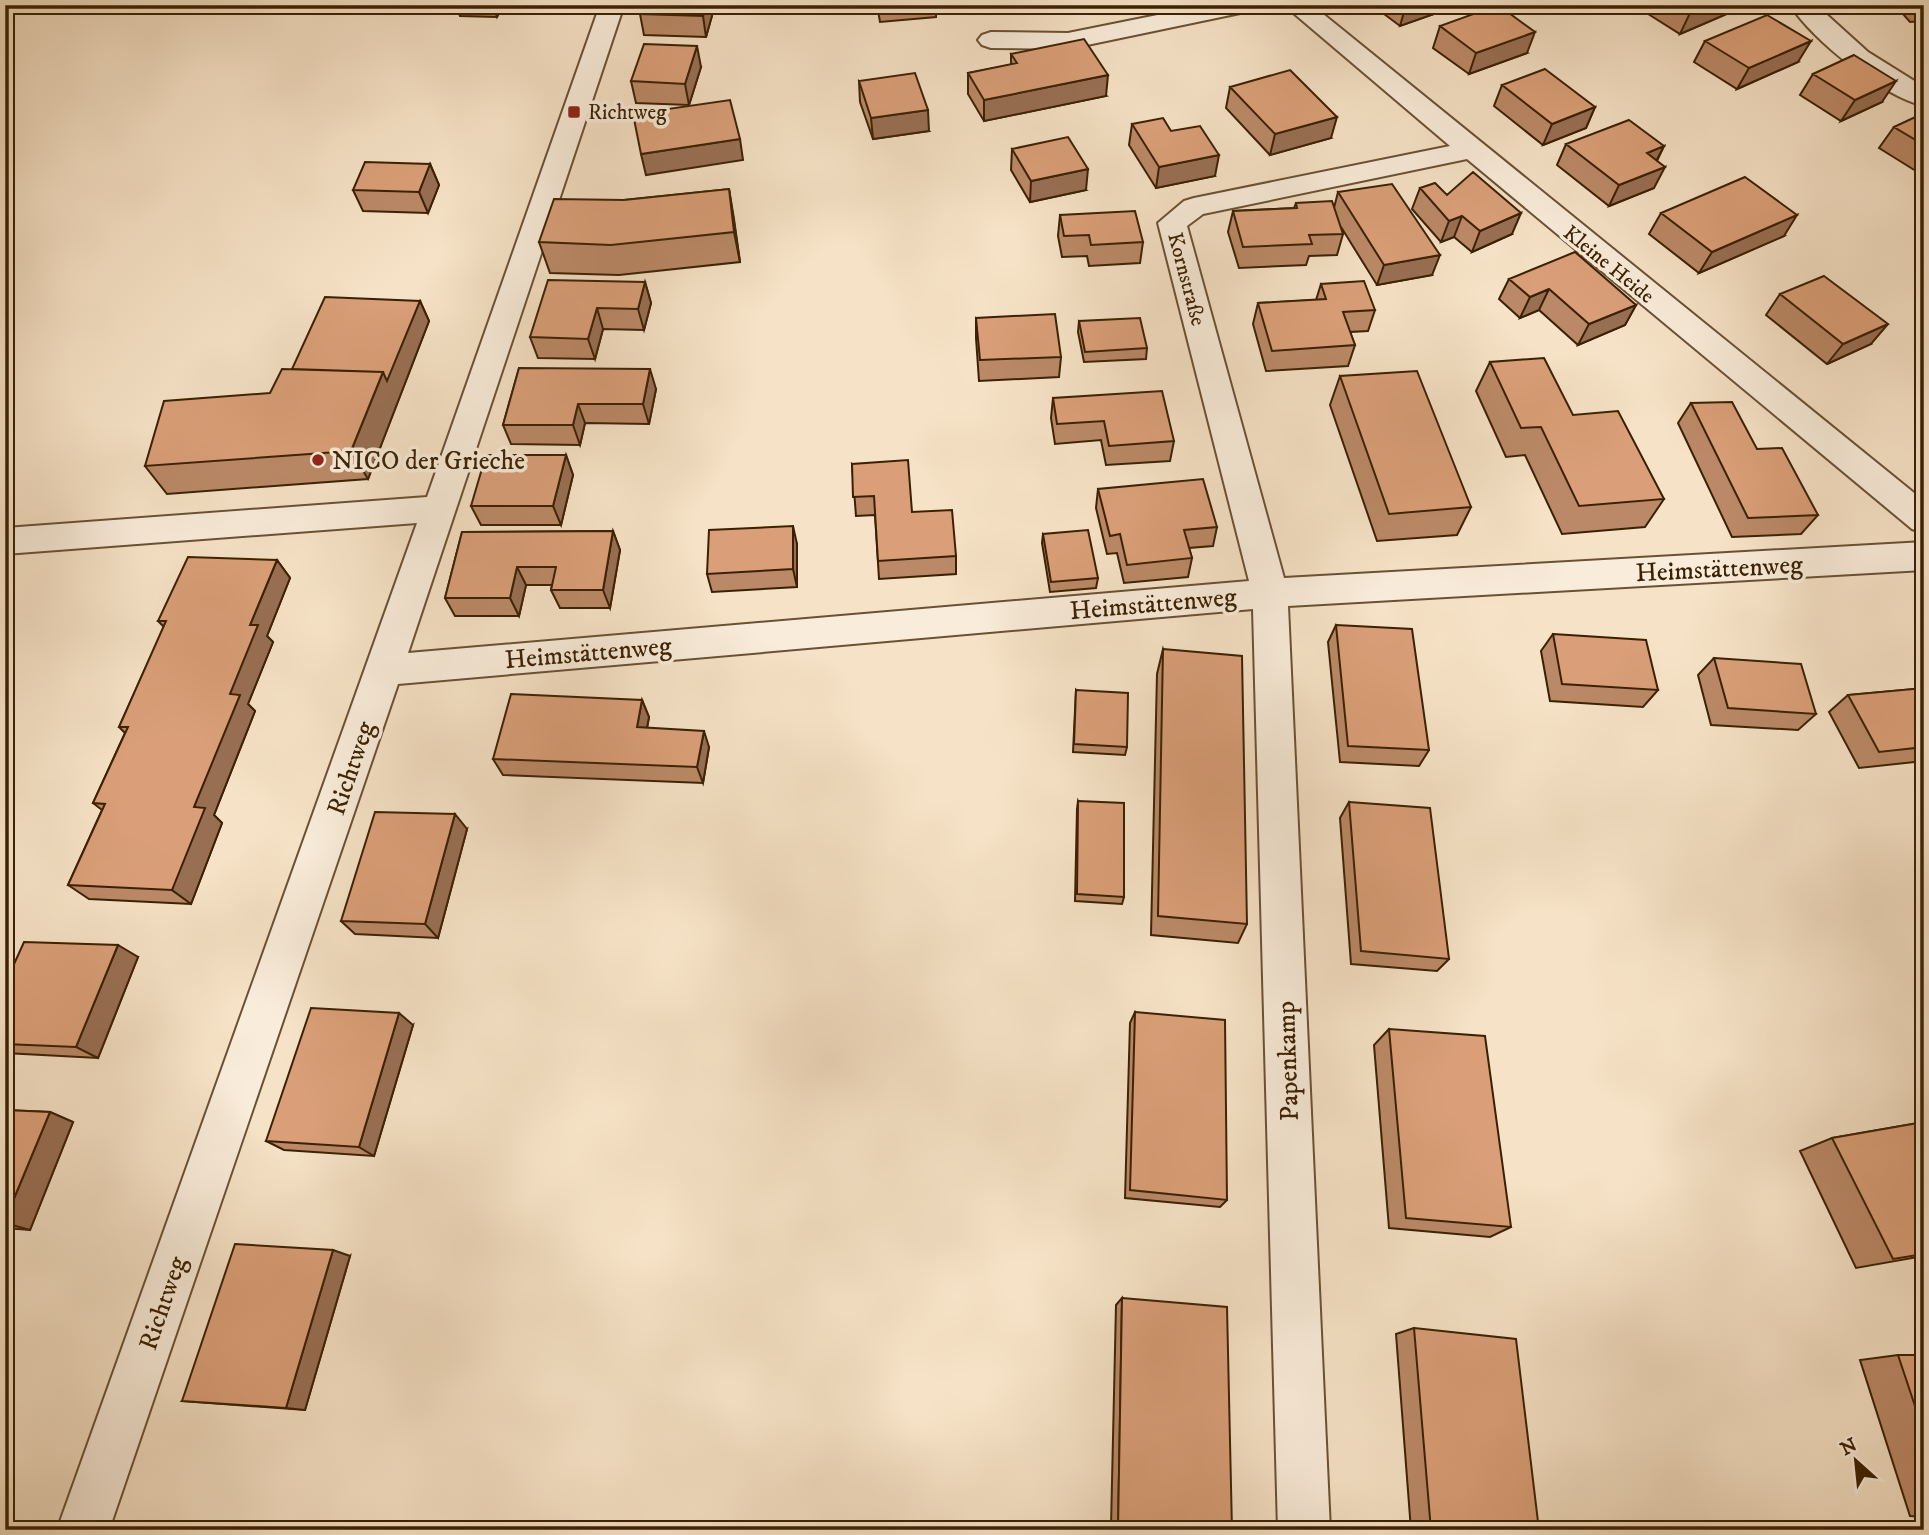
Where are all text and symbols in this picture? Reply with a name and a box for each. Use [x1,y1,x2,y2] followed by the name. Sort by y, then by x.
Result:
[588,100,667,126] place label: Richtweg
[566,104,582,120] marker: Richtweg
[1558,220,1659,310] street label: Kleine Heide
[1161,230,1211,329] street label: Kornstraße
[332,445,525,478] place label: NICO der Grieche
[310,452,326,468] marker: NICO der Grieche
[1635,549,1804,590] street label: Heimstättenweg
[1068,581,1238,628] street label: Heimstättenweg
[503,630,673,677] street label: Heimstättenweg
[320,717,383,820] street label: Richtweg
[1270,1000,1307,1122] street label: Papenkamp
[132,1252,195,1355] street label: Richtweg
[1820,1426,1890,1496] north arrow
[1837,1433,1861,1461] text: N

